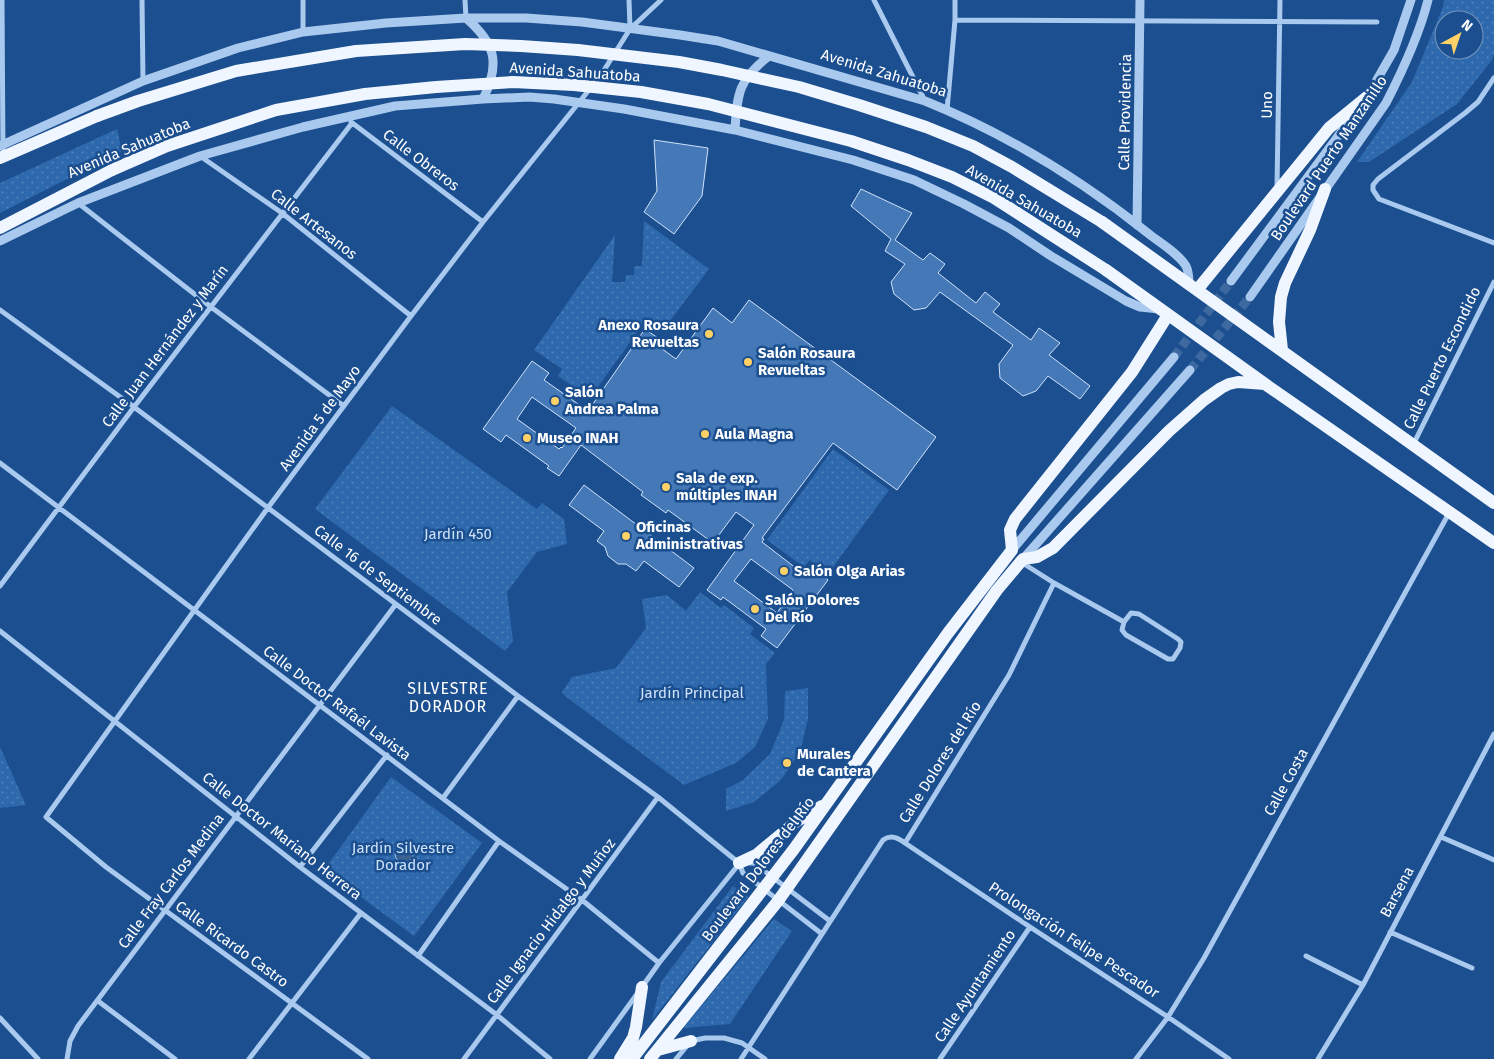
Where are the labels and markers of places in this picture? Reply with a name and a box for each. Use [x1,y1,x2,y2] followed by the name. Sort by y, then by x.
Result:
[597,316,699,351] place label: Anexo Rosaura Revueltas
[703,328,715,340] marker: Anexo Rosaura Revueltas
[758,344,855,379] place label: Salón Rosaura Revueltas
[742,356,754,368] marker: Salón Rosaura Revueltas
[564,383,659,418] place label: Salón Andrea Palma
[549,395,561,407] marker: Salón Andrea Palma
[714,425,794,443] place label: Aula Magna
[699,428,711,440] marker: Aula Magna
[537,429,618,447] place label: Museo INAH
[521,432,533,444] marker: Museo INAH
[676,469,777,504] place label: Sala de exp. múltiples INAH
[660,481,672,493] marker: Sala de exp. múltiples INAH
[635,518,743,553] place label: Oficinas Administrativas
[620,530,632,542] marker: Oficinas Administrativas
[794,562,905,580] place label: Salón Olga Arias
[778,565,790,577] marker: Salón Olga Arias
[765,591,860,626] place label: Salón Dolores Del Río
[749,603,761,615] marker: Salón Dolores Del Río
[797,745,871,780] place label: Murales de Cantera
[781,757,793,769] marker: Murales de Cantera

